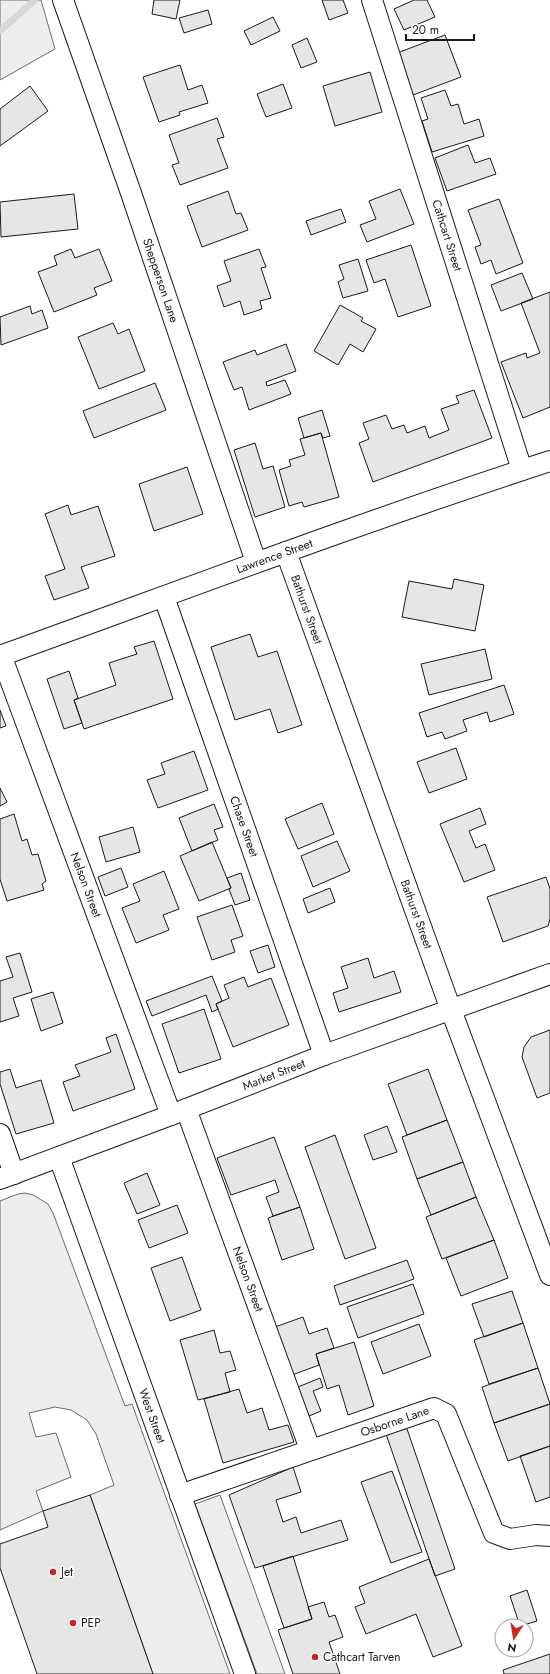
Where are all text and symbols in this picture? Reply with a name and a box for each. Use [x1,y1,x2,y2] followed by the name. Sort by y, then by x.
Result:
[406,16,474,42] scale bar
[412,21,439,39] text: 20 m
[427,197,467,273] street label: Cathcart Street
[138,236,183,325] street label: Shepperson Lane
[234,534,315,578] street label: Lawrence Street
[286,572,327,646] street label: Bathurst Street
[225,793,263,860] street label: Chase Street
[66,850,106,920] street label: Nelson Street
[396,877,437,951] street label: Bathurst Street
[240,1054,308,1095] street label: Market Street
[228,1244,268,1314] street label: Nelson Street
[134,1386,170,1446] street label: West Street
[358,1401,432,1442] street label: Osborne Lane
[59,1563,73,1581] place label: Jet
[48,1567,58,1577] marker: Jet
[81,1614,101,1632] place label: PEP
[68,1618,78,1628] marker: PEP
[494,1618,534,1658] north arrow
[506,1639,518,1657] text: N
[323,1648,401,1666] place label: Cathcart Tarven
[310,1652,320,1662] marker: Cathcart Tarven

